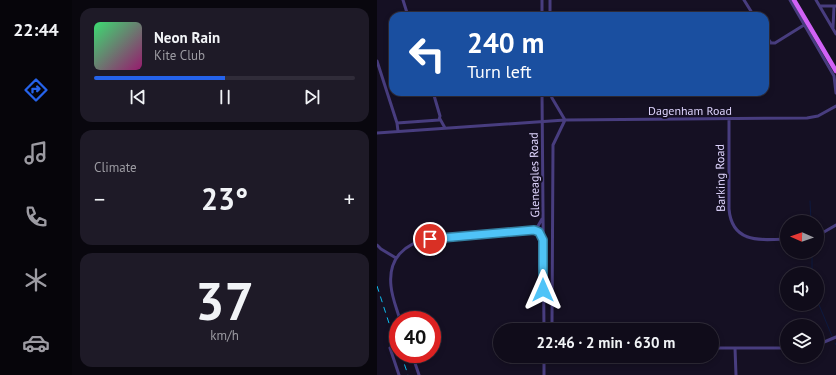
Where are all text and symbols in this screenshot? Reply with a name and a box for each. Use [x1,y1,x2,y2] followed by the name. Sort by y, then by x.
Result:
[13,18,59,41] text: 22:44
[467,24,544,61] text: 240 m
[154,28,220,47] text: Neon Rain
[401,28,453,80] icon: left
[154,47,205,64] text: Kite Club
[467,60,532,83] text: Turn left
[22,76,50,104] icon: directions
[127,86,149,108] icon: previous
[214,86,236,108] icon: pause
[301,86,323,108] icon: next
[648,103,732,118] street label: Dagenham Road
[526,132,542,218] street label: Gleneagles Road
[22,139,50,167] icon: music
[712,144,728,212] street label: Barking Road
[94,159,137,176] text: Climate
[201,179,248,218] text: 23°
[94,185,105,213] text: −
[344,185,355,213] text: +
[22,203,50,231] icon: phone
[780,215,824,259] north arrow
[780,215,824,363] map controls
[413,222,447,256] pin
[419,228,441,250] icon: arrive
[22,266,50,294] icon: climate
[195,267,254,334] text: 37
[780,267,824,311] button: sound
[522,269,564,311] position arrow
[389,311,441,363] speed limit sign: 40
[780,319,824,363] button: layers
[210,327,239,344] text: km/h
[22,329,50,357] icon: car
[537,333,675,352] text: 22:46 · 2 min · 630 m

